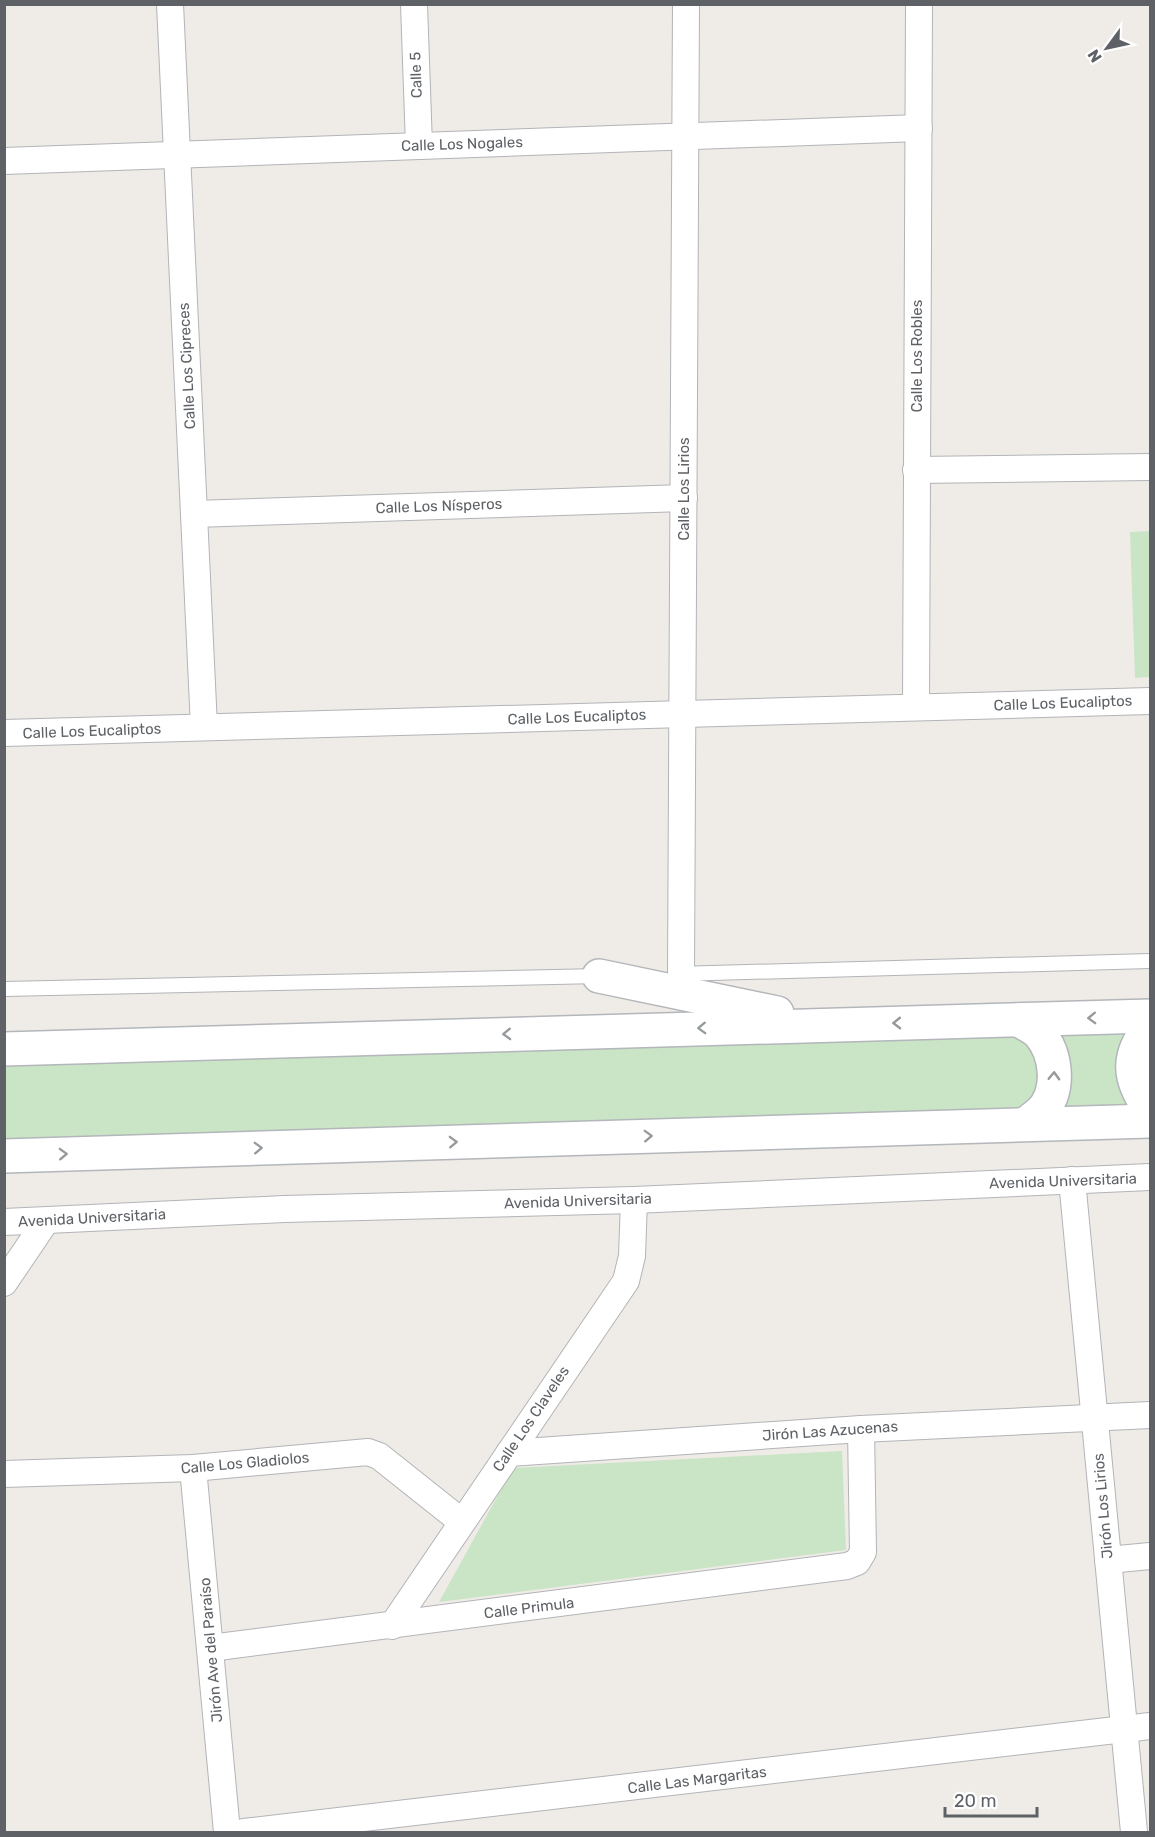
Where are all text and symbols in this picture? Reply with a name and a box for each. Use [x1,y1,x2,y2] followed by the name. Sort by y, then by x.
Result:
[1077,18,1137,78] north arrow
[1084,46,1106,66] text: N
[406,51,426,99] street label: Calle 5
[401,133,524,155] street label: Calle Los Nogales
[908,299,926,412] street label: Calle Los Robles
[175,302,199,430] street label: Calle Los Cipreces
[675,437,693,541] street label: Calle Los Lirios
[375,495,503,517] street label: Calle Los Nísperos
[993,692,1133,714] street label: Calle Los Eucaliptos
[507,706,647,728] street label: Calle Los Eucaliptos
[22,720,162,742] street label: Calle Los Eucaliptos
[1088,1011,1097,1024] one-way arrow
[893,1017,902,1029] one-way arrow
[698,1022,707,1035] one-way arrow
[503,1028,512,1040] one-way arrow
[1047,1072,1060,1081] one-way arrow
[643,1129,652,1142] one-way arrow
[448,1135,457,1148] one-way arrow
[253,1141,262,1154] one-way arrow
[58,1147,67,1160] one-way arrow
[989,1169,1137,1193] street label: Avenida Universitaria
[504,1189,652,1213] street label: Avenida Universitaria
[18,1205,166,1231] street label: Avenida Universitaria
[489,1362,573,1475] street label: Calle Los Claveles
[761,1417,899,1445] street label: Jirón Las Azucenas
[180,1448,310,1478] street label: Calle Los Gladiolos
[1089,1452,1117,1560] street label: Jirón Los Lirios
[196,1577,226,1723] street label: Jirón Ave del Paraíso
[483,1594,575,1622] street label: Calle Primula
[627,1763,768,1797] street label: Calle Las Margaritas
[945,1780,1036,1818] scale bar
[954,1790,996,1812] text: 20 m

